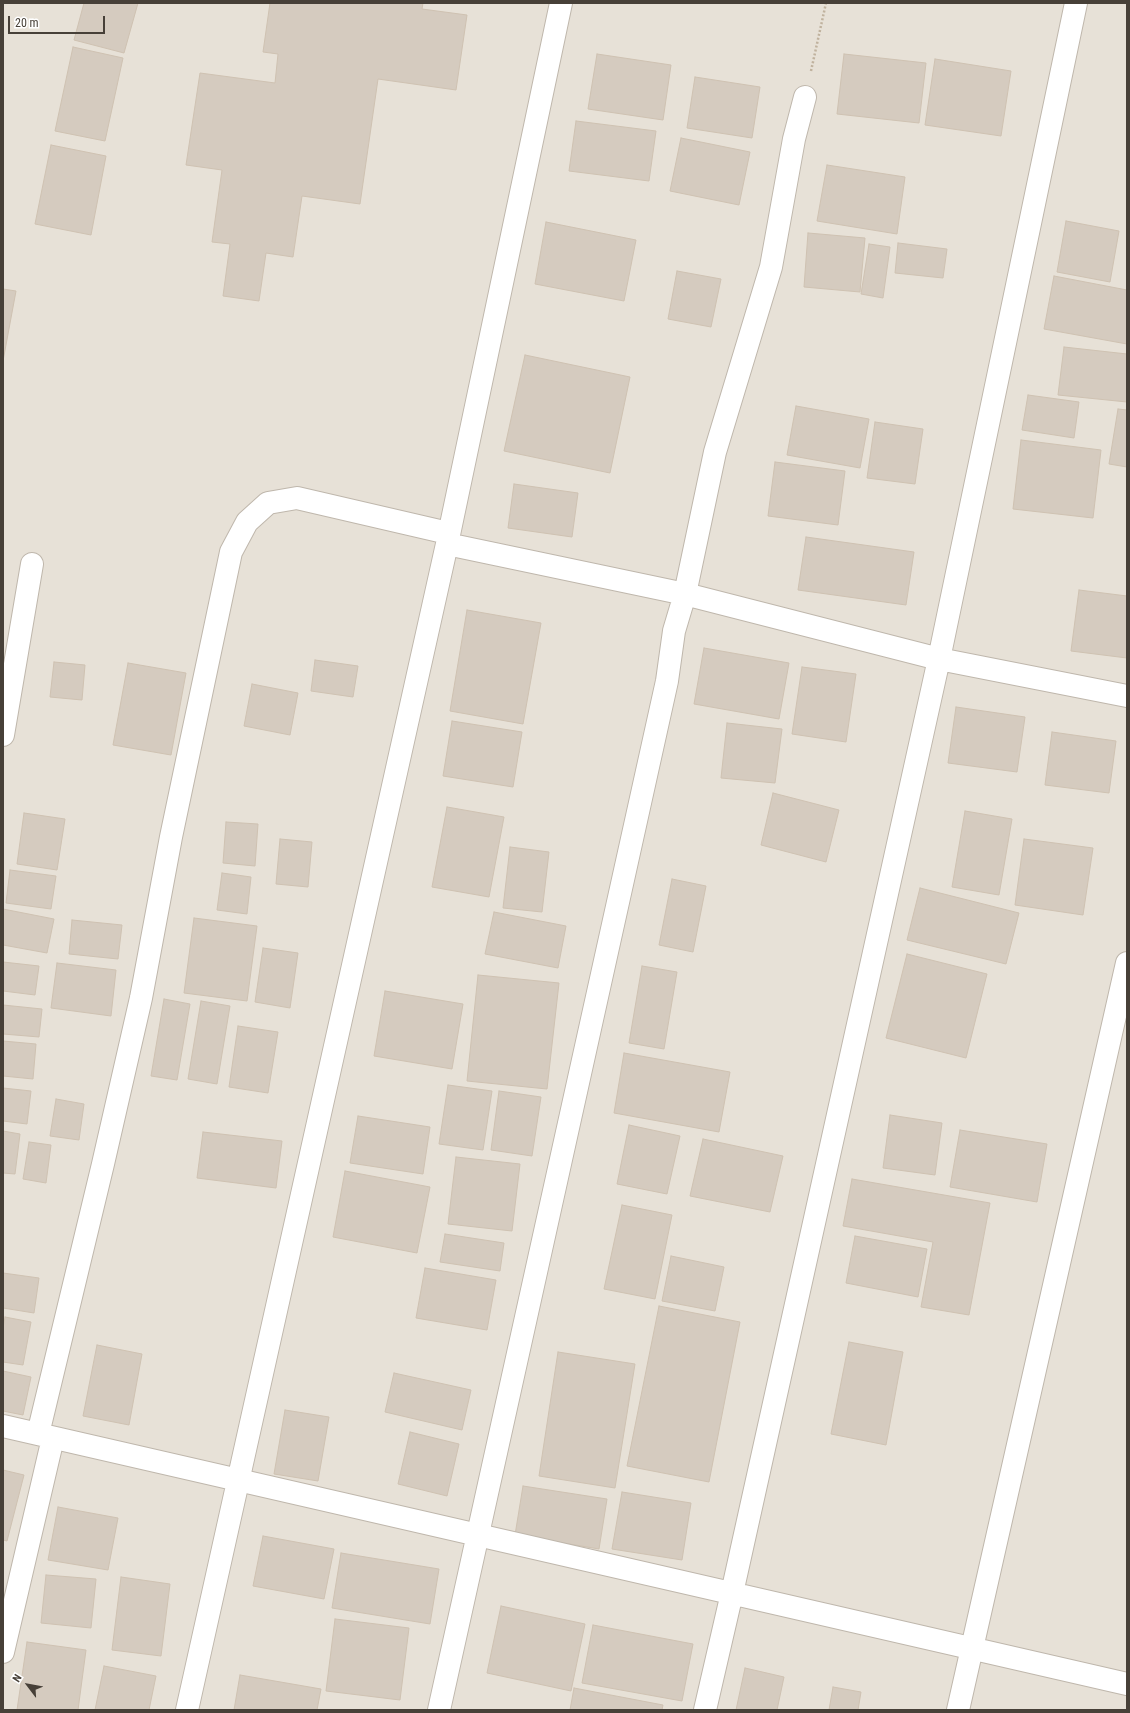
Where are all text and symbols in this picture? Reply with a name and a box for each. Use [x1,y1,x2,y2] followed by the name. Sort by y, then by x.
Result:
[10,8,107,34] scale bar
[15,16,39,30] text: 20 m
[8,1665,48,1705] north arrow
[10,1672,25,1685] text: N

